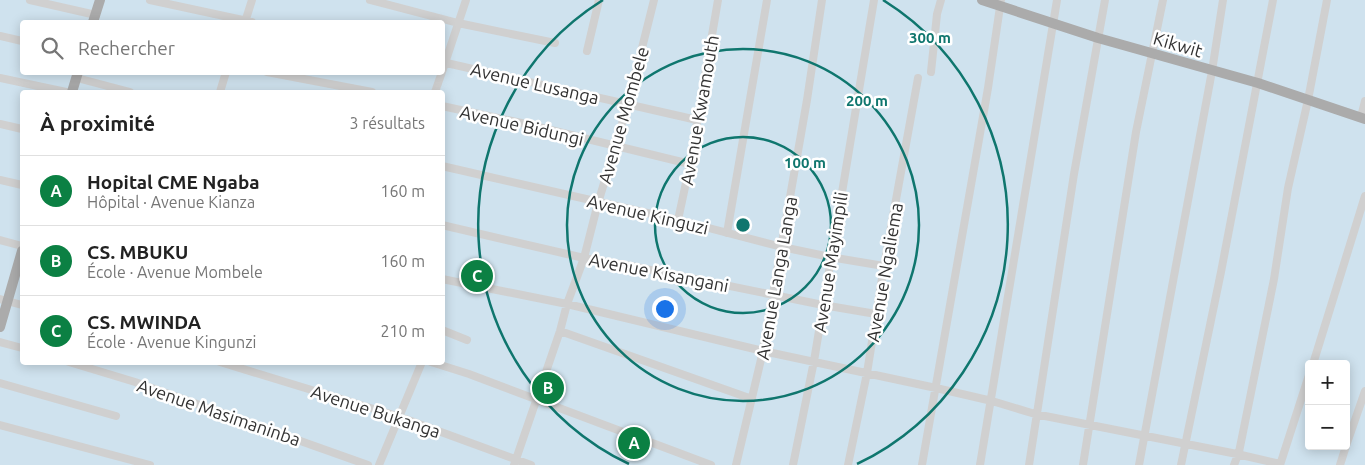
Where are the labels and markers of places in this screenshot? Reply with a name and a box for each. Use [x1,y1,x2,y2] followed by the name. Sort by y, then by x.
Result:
[734,216,752,234] centre of rings
[461,257,493,295] pin: C
[532,369,564,407] pin: B
[618,424,650,462] pin: A

